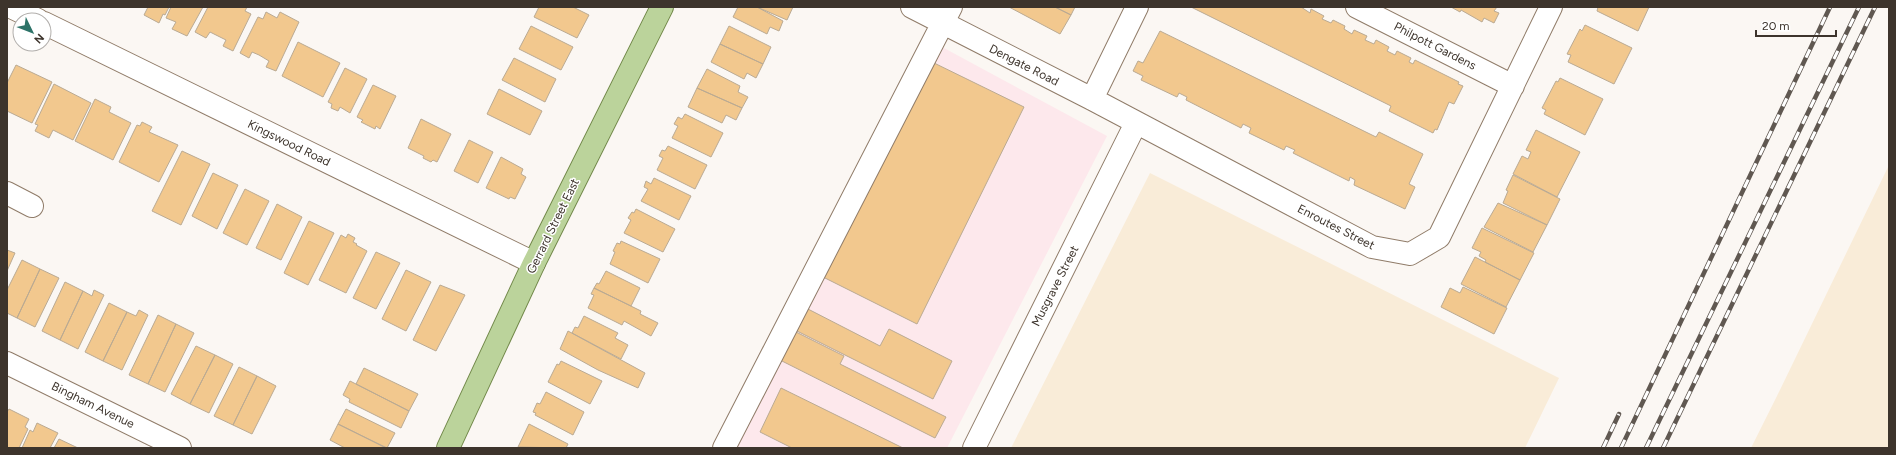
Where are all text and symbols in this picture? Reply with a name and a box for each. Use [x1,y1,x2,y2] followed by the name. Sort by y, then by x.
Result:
[12,12,52,52] north arrow
[1756,12,1836,38] scale bar
[1392,19,1479,73] street label: Philpott Gardens
[1762,19,1790,33] text: 20 m
[31,31,47,46] text: N
[987,41,1061,89] street label: Dengate Road
[245,117,333,169] street label: Kingswood Road
[524,176,582,276] street label: Gerrard Street East
[1295,202,1377,253] street label: Enroutes Street
[1029,243,1082,329] street label: Musgrave Street
[49,379,137,431] street label: Bingham Avenue

